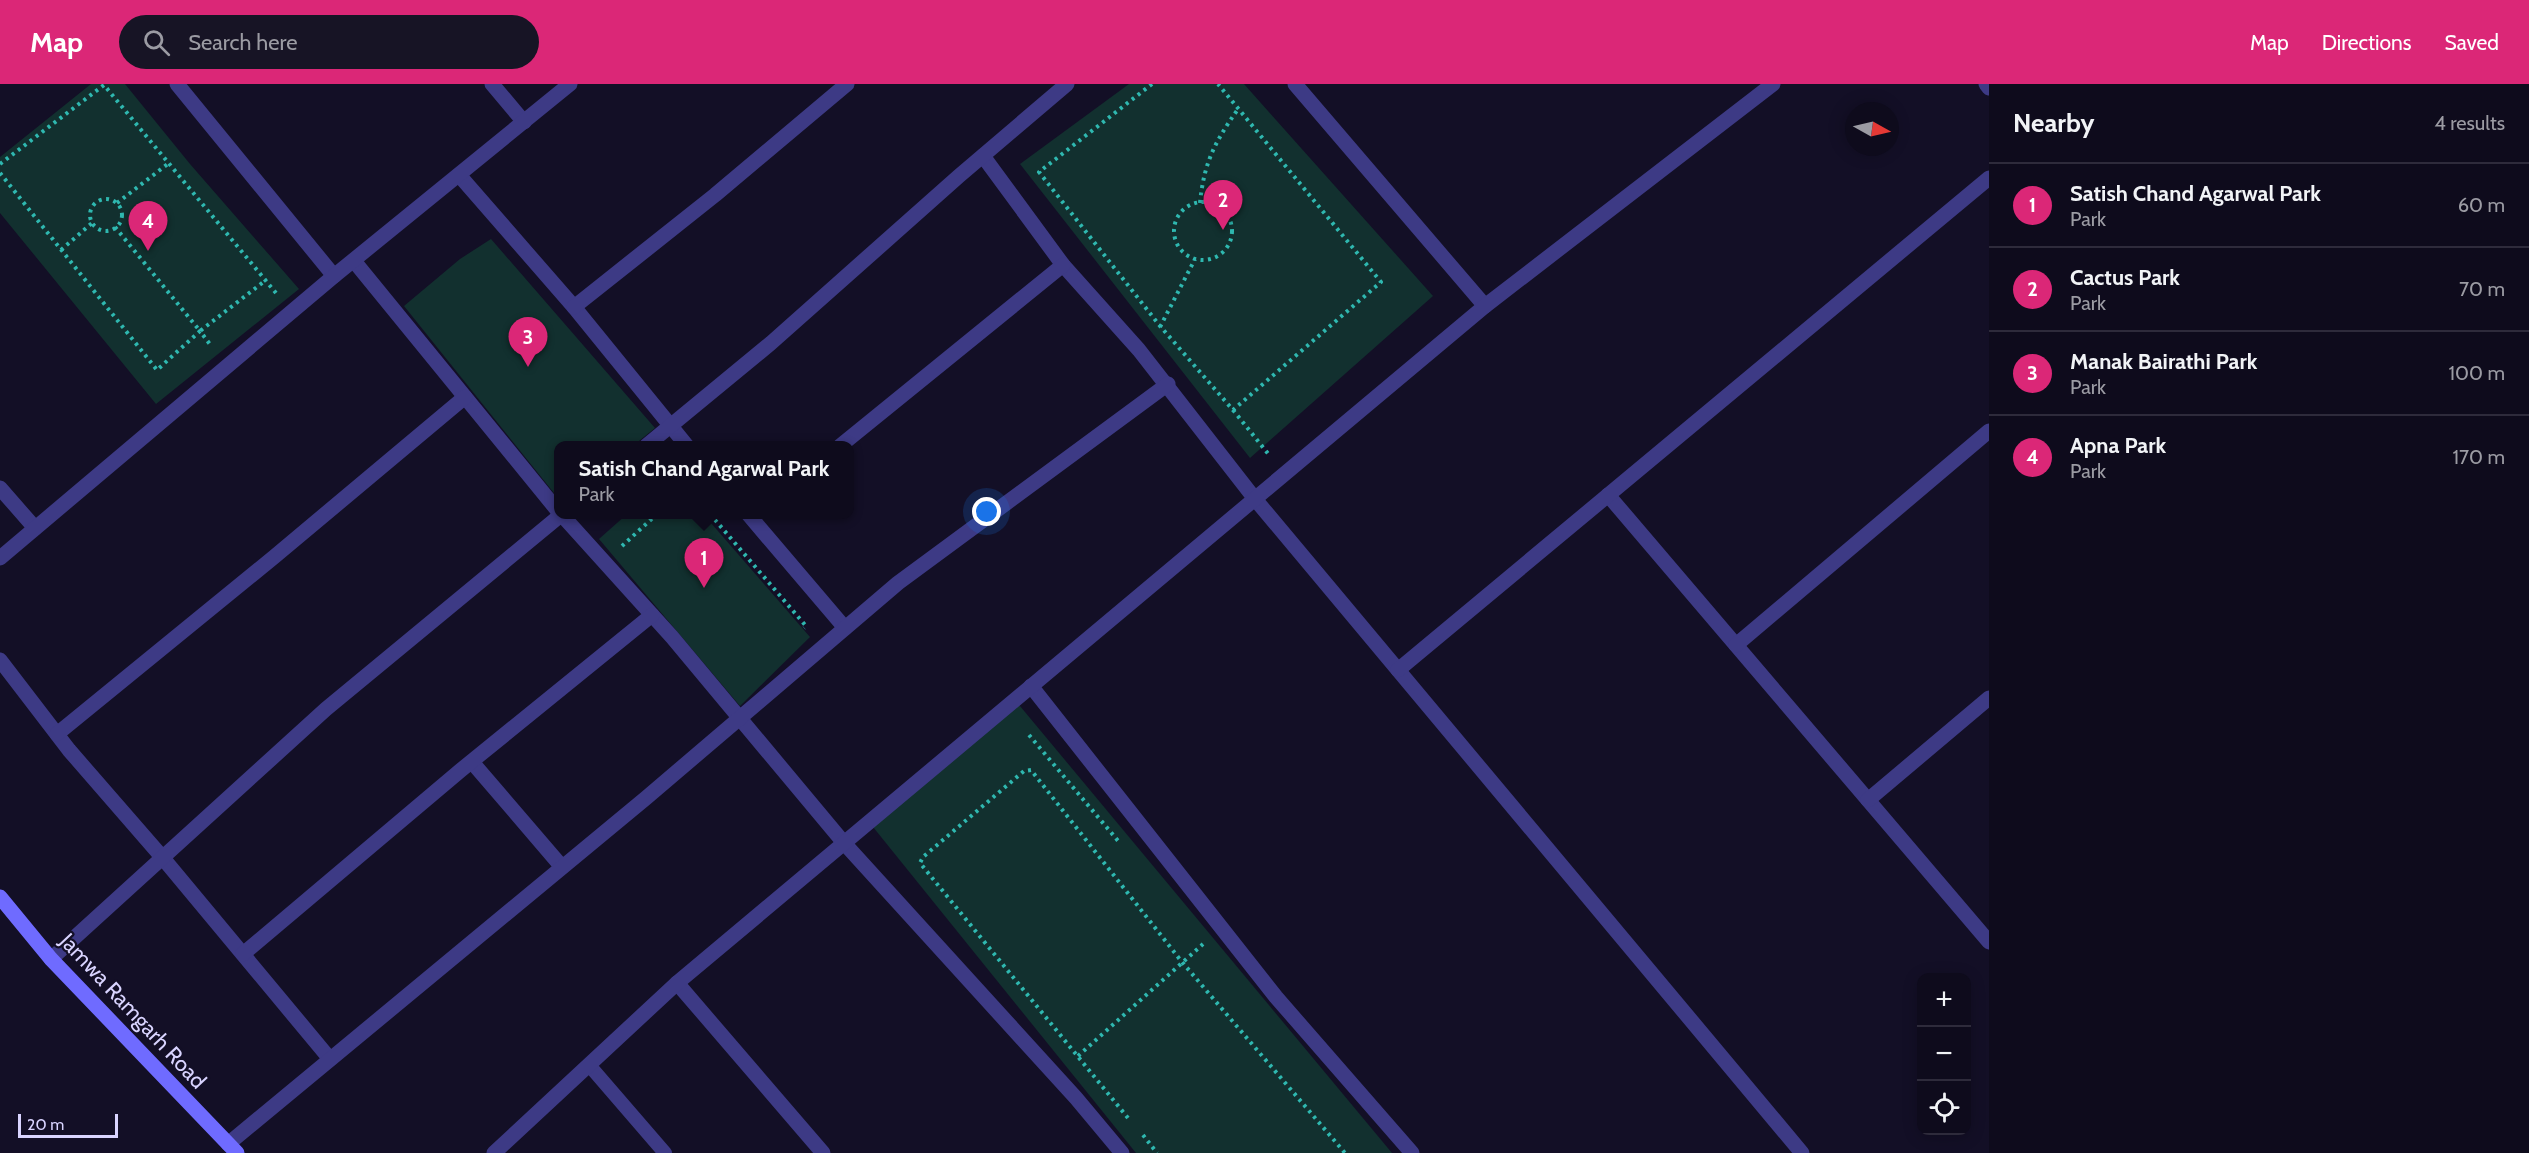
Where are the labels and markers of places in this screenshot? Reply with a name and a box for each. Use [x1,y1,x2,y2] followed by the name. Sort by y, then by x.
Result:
[1204,180,1242,230] pin: 2
[128,202,168,251] pin: 4
[508,318,548,367] pin: 3
[684,538,724,588] pin: 1

